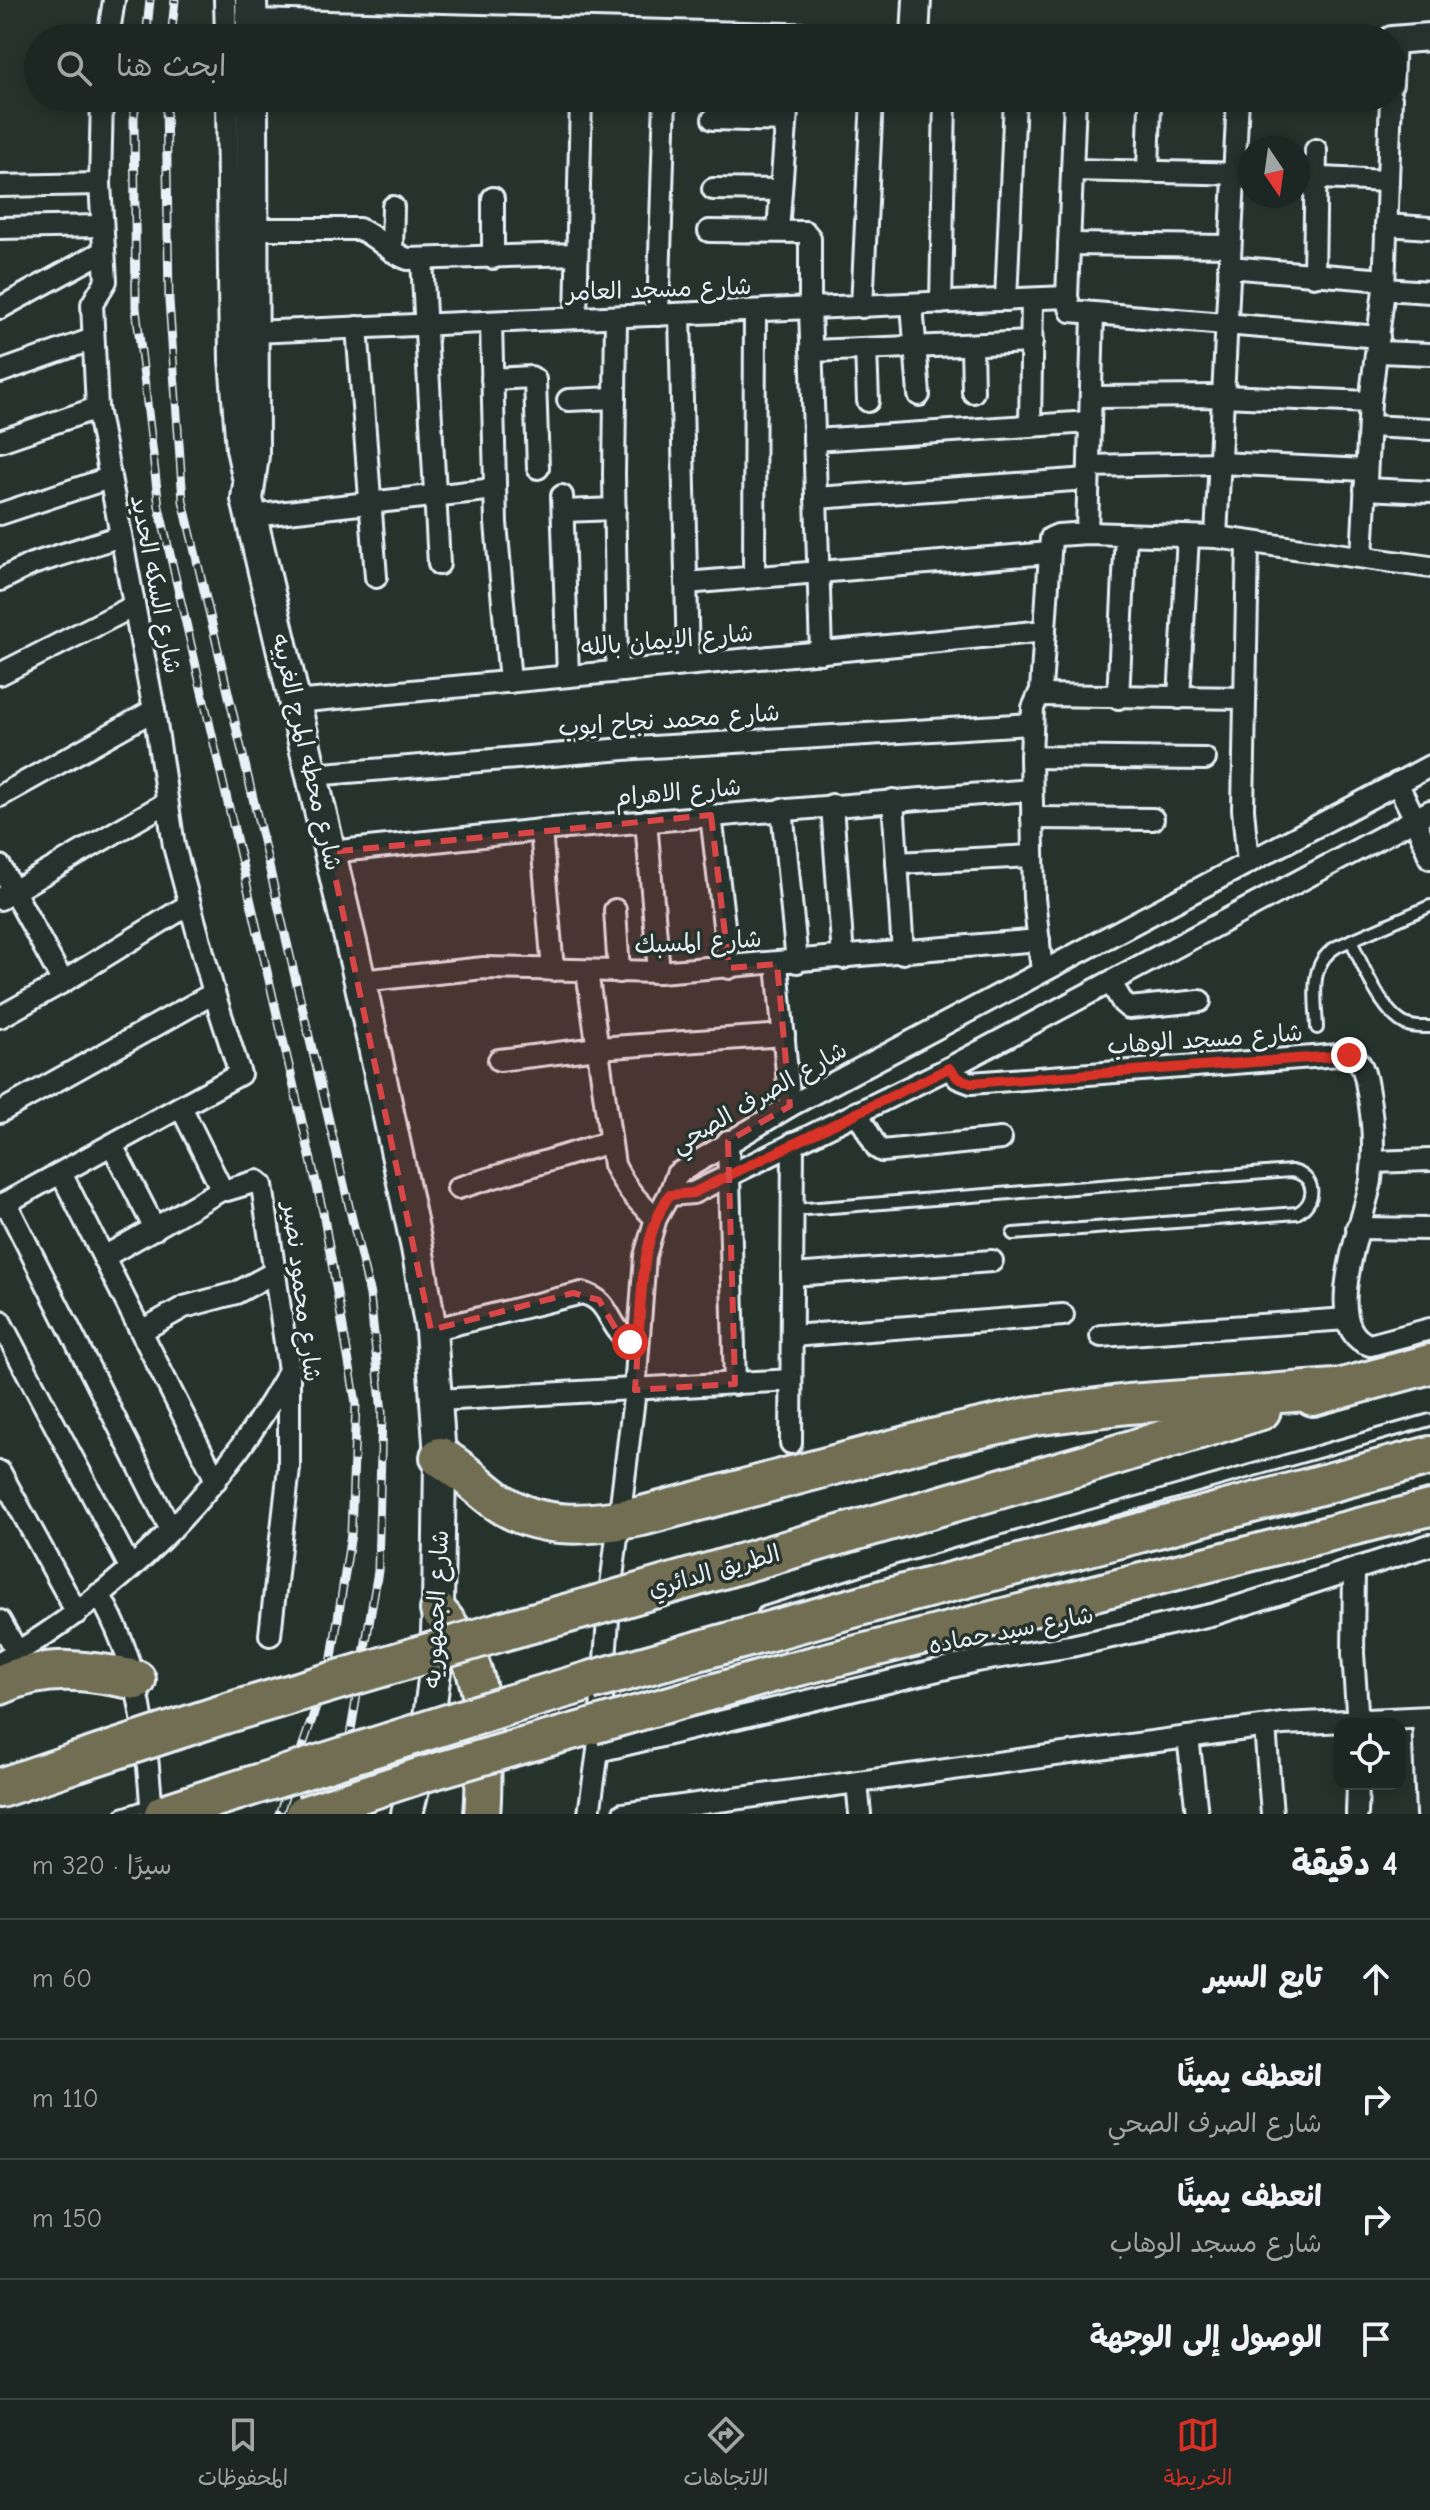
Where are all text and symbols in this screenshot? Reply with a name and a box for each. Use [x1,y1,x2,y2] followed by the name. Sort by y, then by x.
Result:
[24,24,1406,112] search box
[52,46,96,90] icon: search
[116,49,226,84] text: ابحث هنا
[1238,136,1310,208] north arrow
[564,272,752,309] street label: شارع مسجد العامر
[122,492,187,676] street label: شارع السكه الحديد
[580,619,755,664] street label: شارع الايمان بالله
[263,631,348,874] street label: شارع محطه المرج الغربيه
[557,698,781,745] street label: شارع محمد نجاح ايوب
[614,773,743,816] street label: شارع الاهرام
[634,925,763,962] street label: شارع المسبك
[1106,1018,1304,1063] street label: شارع مسجد الوهاب
[666,1035,855,1165] street label: شارع الصرف الصحي
[1331,1037,1367,1073] route end
[274,1199,327,1384] street label: شارع محمود نصير
[612,1324,648,1360] route start
[418,1529,457,1689] street label: شارع الجمهوريه
[645,1539,784,1606] street label: الطريق الدائري
[926,1600,1097,1663] street label: شارع سيد حماده
[1334,1718,1406,1790] map controls
[1334,1718,1406,1790] button: locate
[1292,1844,1398,1884] text: 4 دقيقة
[32,1851,172,1881] text: سيرًا · 320 m
[1354,1957,1398,2001] icon: ahead
[1204,1960,1322,1995] text: تابع السير
[32,1964,92,1994] text: 60 m
[1177,2059,1322,2094] text: انعطف يمينًا
[1354,2077,1398,2121] icon: right
[32,2084,99,2114] text: 110 m
[1107,2109,1322,2139] text: شارع الصرف الصحي
[1177,2179,1322,2214] text: انعطف يمينًا
[1354,2197,1398,2241] icon: right
[32,2204,102,2234] text: 150 m
[1110,2229,1322,2259] text: شارع مسجد الوهاب
[1354,2317,1398,2361] icon: arrive
[1090,2320,1322,2355] text: الوصول إلى الوجهة
[198,2413,288,2497] tab: المحفوظات
[684,2413,768,2497] tab: الاتجاهات
[1164,2413,1232,2497] tab: الخريطة

